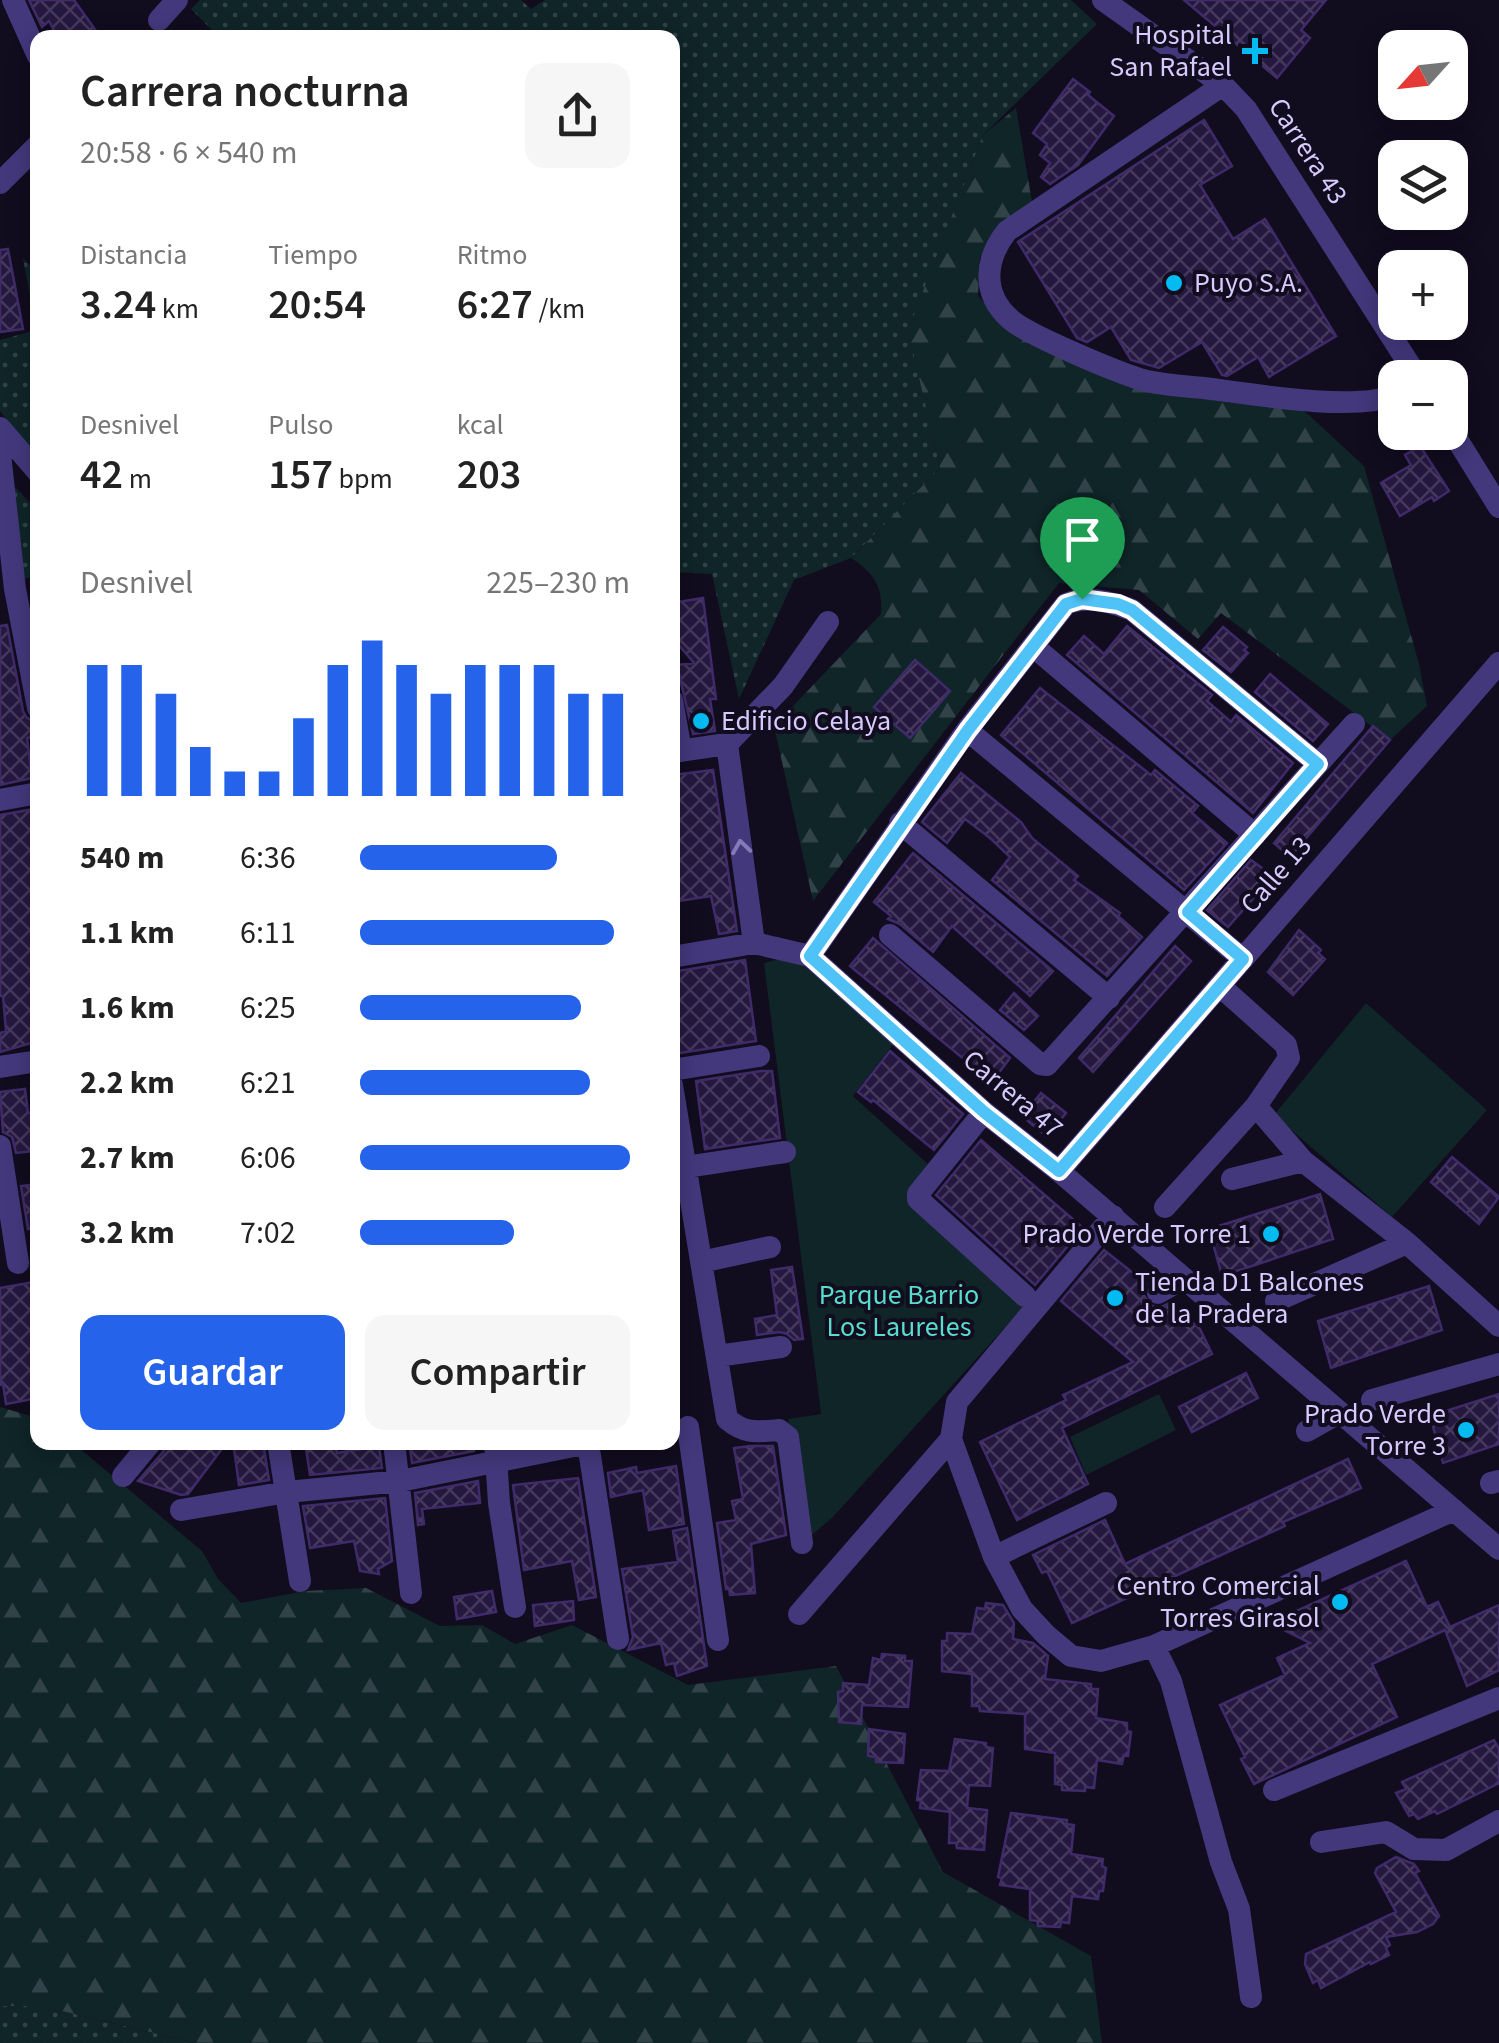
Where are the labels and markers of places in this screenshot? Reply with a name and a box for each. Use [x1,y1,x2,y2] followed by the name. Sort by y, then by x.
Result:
[1109,15,1232,87] place label: Hospital San Rafael
[1242,38,1268,64] marker: Hospital San Rafael
[1194,263,1303,303] place label: Puyo S.A.
[1163,272,1185,294] marker: Puyo S.A.
[1040,497,1125,600] pin
[721,701,891,741] place label: Edificio Celaya
[690,710,712,732] marker: Edificio Celaya
[1022,1214,1251,1254] place label: Prado Verde Torre 1
[1260,1223,1282,1245] marker: Prado Verde Torre 1
[1135,1262,1364,1334] place label: Tienda D1 Balcones de la Pradera
[1104,1287,1126,1309] marker: Tienda D1 Balcones de la Pradera
[1304,1394,1446,1466] place label: Prado Verde Torre 3
[1455,1419,1477,1441] marker: Prado Verde Torre 3
[1117,1566,1320,1638] place label: Centro Comercial Torres Girasol
[1329,1591,1351,1613] marker: Centro Comercial Torres Girasol

